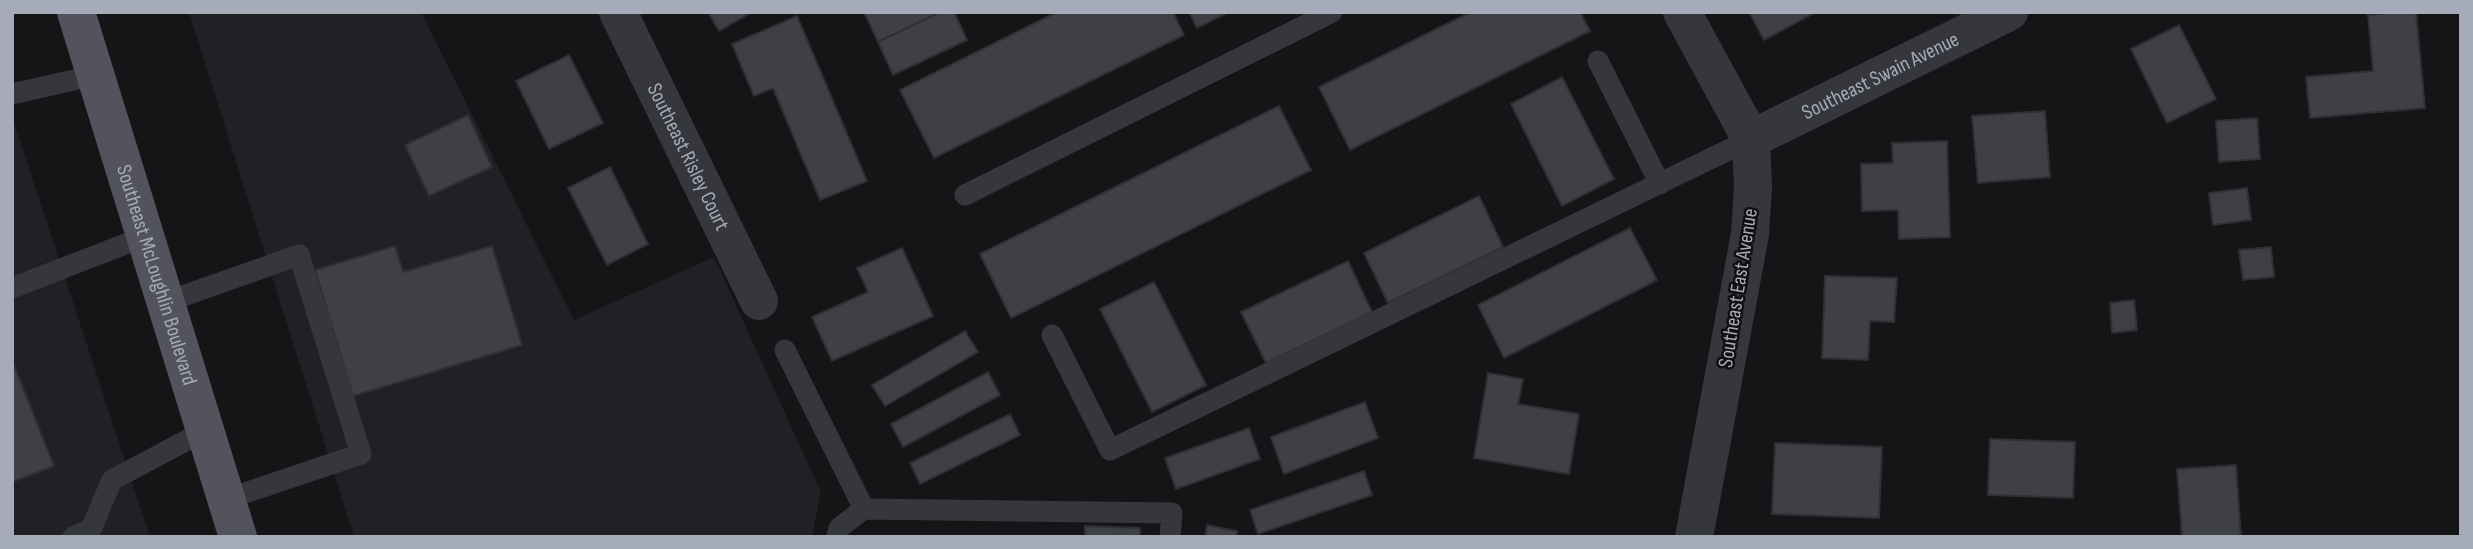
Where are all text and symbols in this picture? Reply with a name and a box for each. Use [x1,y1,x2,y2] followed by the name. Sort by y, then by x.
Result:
[1798,26,1963,125] street label: Southeast Swain Avenue
[642,79,735,234] street label: Southeast Risley Court
[111,162,203,388] street label: Southeast McLoughlin Boulevard
[1713,207,1763,369] street label: Southeast East Avenue

